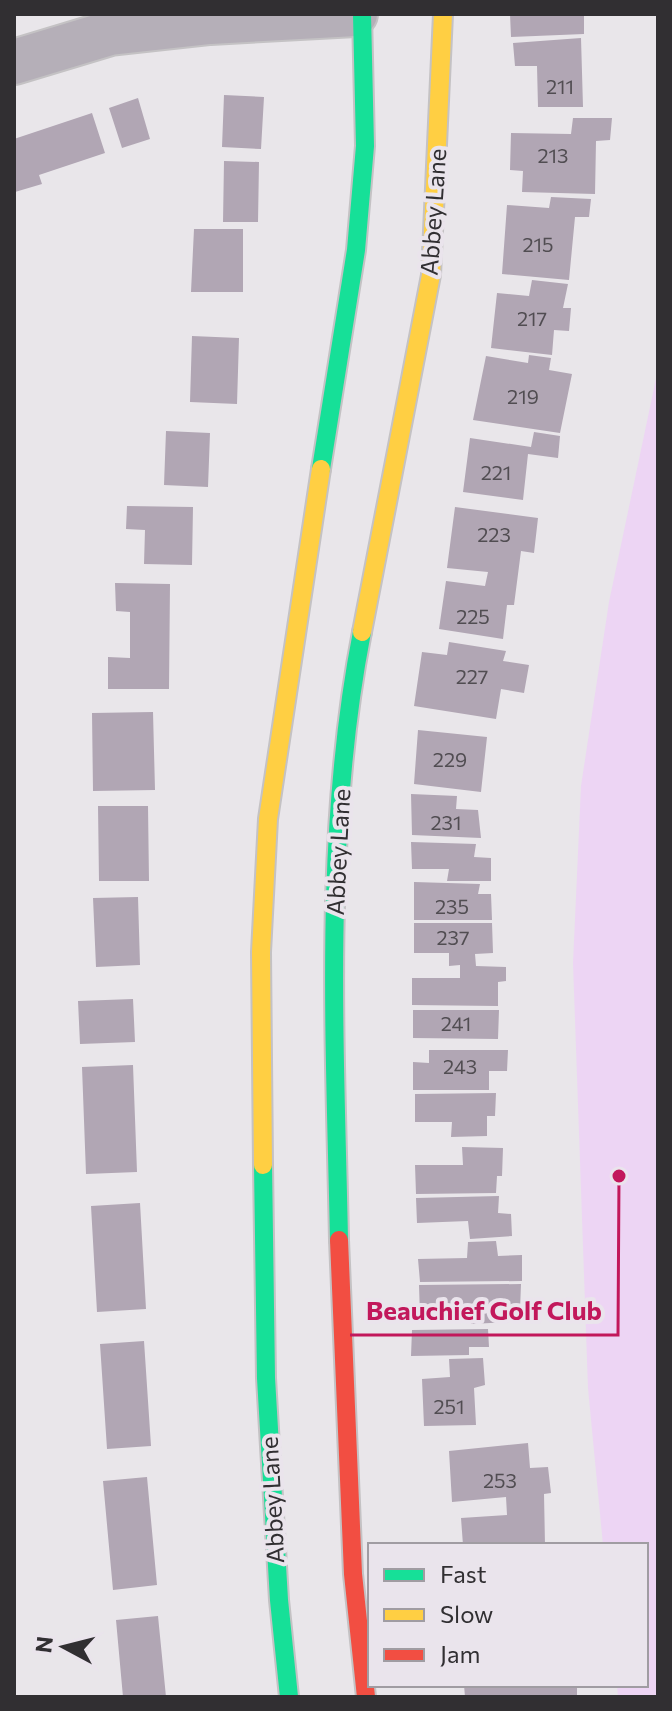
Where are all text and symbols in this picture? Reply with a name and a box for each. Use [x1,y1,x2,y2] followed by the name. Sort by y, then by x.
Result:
[546,74,574,98] house number: 211
[537,143,569,167] house number: 213
[414,148,451,276] street label: Abbey Lane
[522,232,554,256] house number: 215
[517,306,547,330] house number: 217
[507,384,539,408] house number: 219
[481,460,511,484] house number: 221
[477,522,511,546] house number: 223
[456,604,490,628] house number: 225
[456,664,488,688] house number: 227
[433,747,467,771] house number: 229
[320,788,355,916] street label: Abbey Lane
[430,810,462,834] house number: 231
[435,894,469,918] house number: 235
[437,925,469,949] house number: 237
[441,1011,471,1035] house number: 241
[443,1054,477,1078] house number: 243
[350,1285,618,1335] callout: Beauchief Golf Club
[366,1294,602,1325] text: Beauchief Golf Club
[433,1394,465,1418] house number: 251
[254,1436,289,1564] street label: Abbey Lane
[483,1468,517,1492] house number: 253
[368,1543,648,1687] legend
[440,1559,487,1588] text: Fast
[440,1599,493,1628] text: Slow
[24,1607,104,1687] north arrow
[29,1635,58,1654] text: N
[440,1639,480,1668] text: Jam

